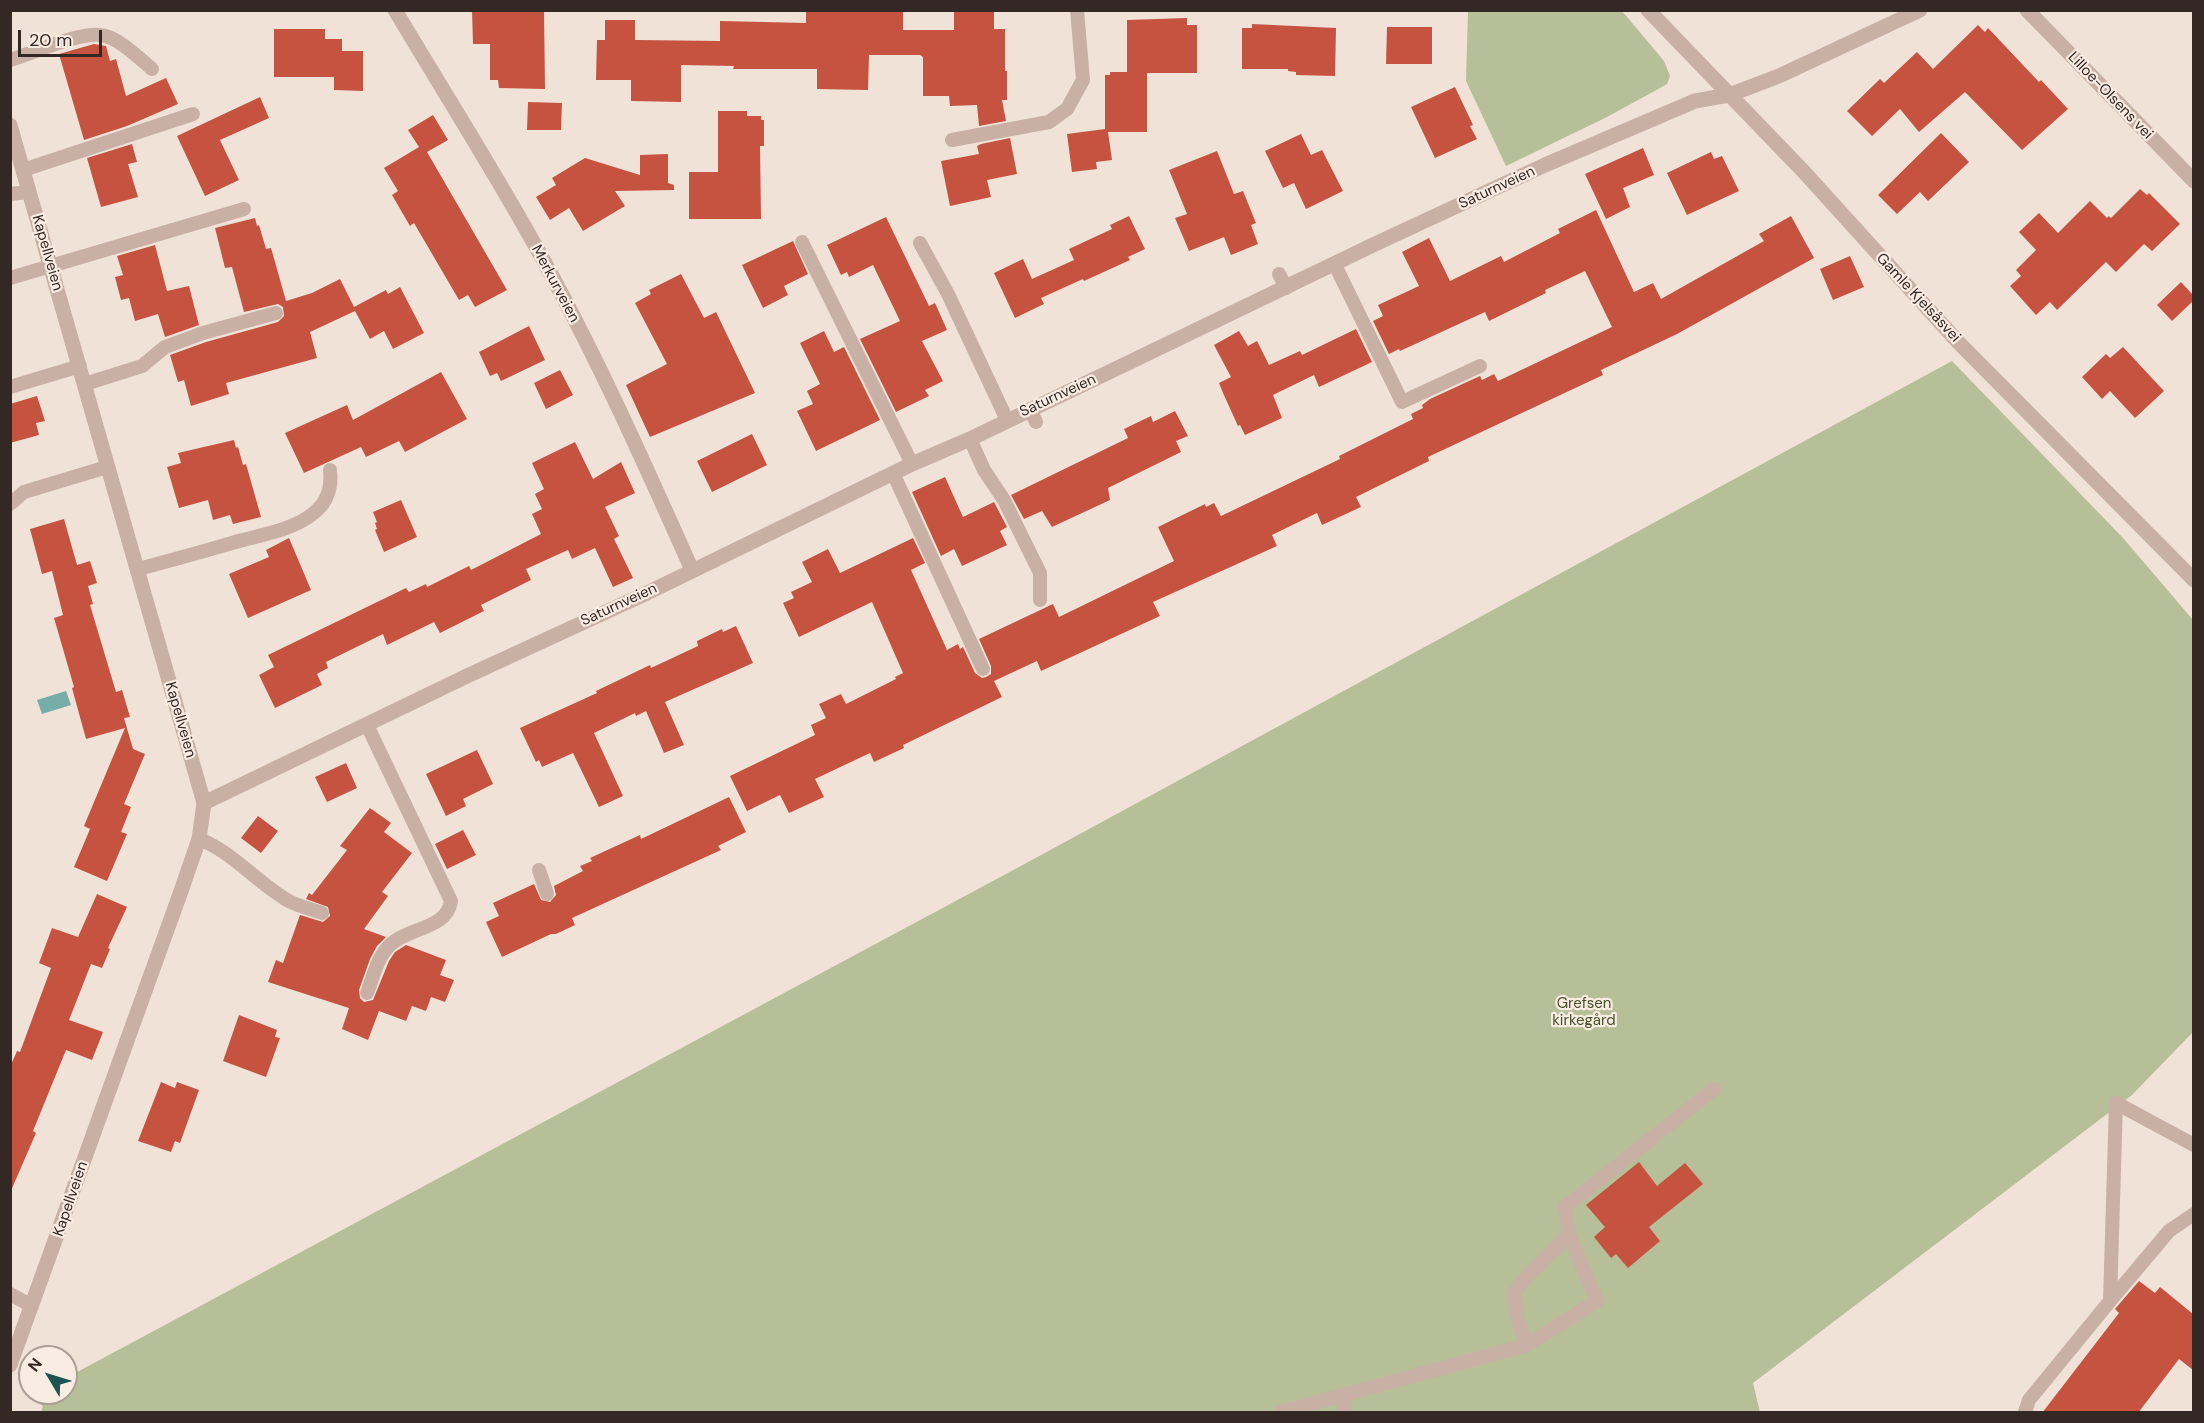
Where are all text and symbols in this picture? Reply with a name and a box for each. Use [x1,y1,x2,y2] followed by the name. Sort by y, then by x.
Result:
[21,18,105,56] scale bar
[29,28,72,52] text: 20 m
[2064,49,2156,143] street label: Lilloe-Olsens vei
[1456,163,1538,213] street label: Saturnveien
[28,213,66,293] street label: Kapellveien
[527,242,583,326] street label: Merkurveien
[1872,250,1964,346] street label: Gamle Kjelsåsvei
[1017,371,1099,421] street label: Saturnveien
[578,580,660,630] street label: Saturnveien
[161,680,199,760] street label: Kapellveien
[1552,995,1616,1030] park label: Grefsen kirkegård
[50,1159,92,1239] street label: Kapellveien
[18,1345,78,1405] north arrow
[23,1354,47,1376] text: N

